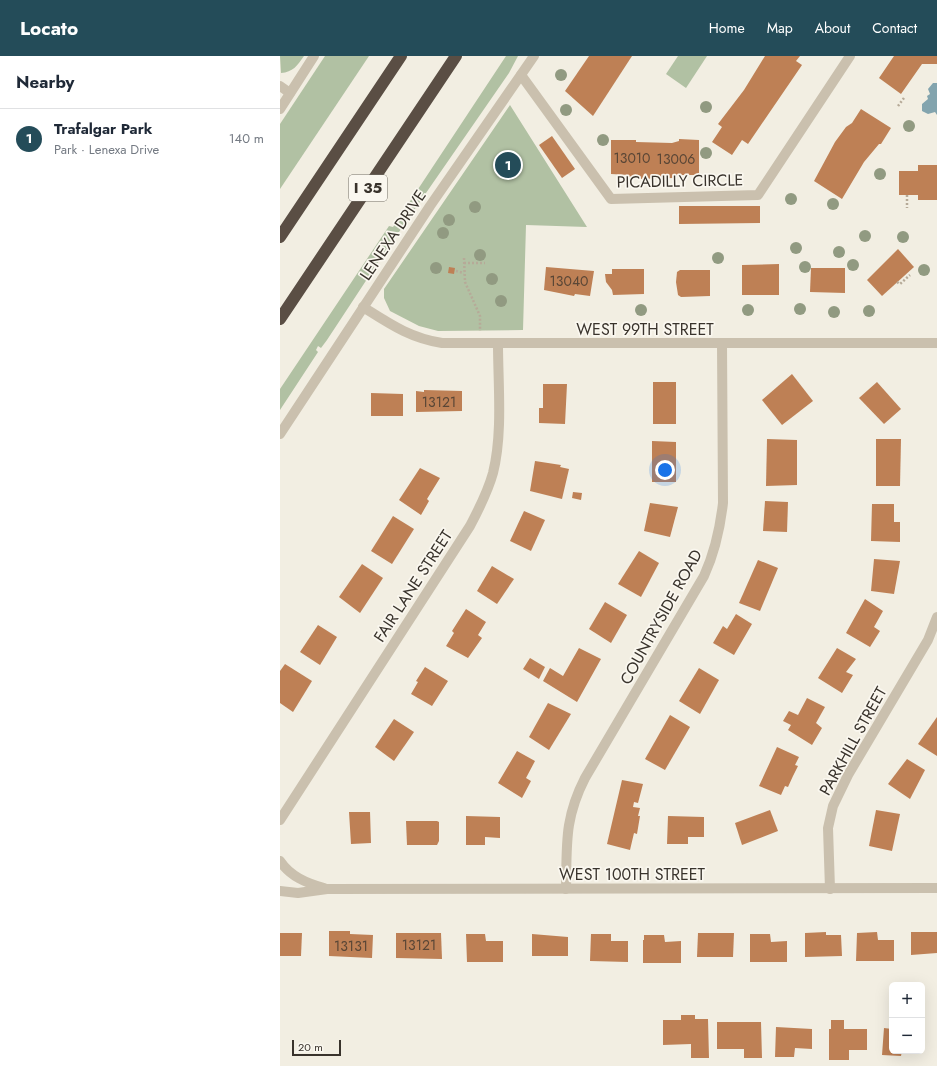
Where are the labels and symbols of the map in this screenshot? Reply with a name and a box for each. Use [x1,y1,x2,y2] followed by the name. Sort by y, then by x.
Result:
[613,148,651,168] house number: 13010
[657,149,695,169] house number: 13006
[495,150,521,180] pin: 1
[616,168,744,194] street label: PICADILLY CIRCLE
[349,175,387,201] road number: I 35
[354,185,432,285] street label: LENEXA DRIVE
[550,271,588,291] house number: 13040
[576,318,714,341] street label: WEST 99TH STREET
[422,392,456,412] house number: 13121
[655,460,675,480] your location
[368,525,458,647] street label: FAIR LANE STREET
[614,545,708,689] street label: COUNTRYSIDE ROAD
[814,682,893,799] street label: PARKHILL STREET
[559,863,706,886] street label: WEST 100TH STREET
[402,935,436,955] house number: 13121
[334,936,368,956] house number: 13131
[292,1038,341,1057] scale bar

